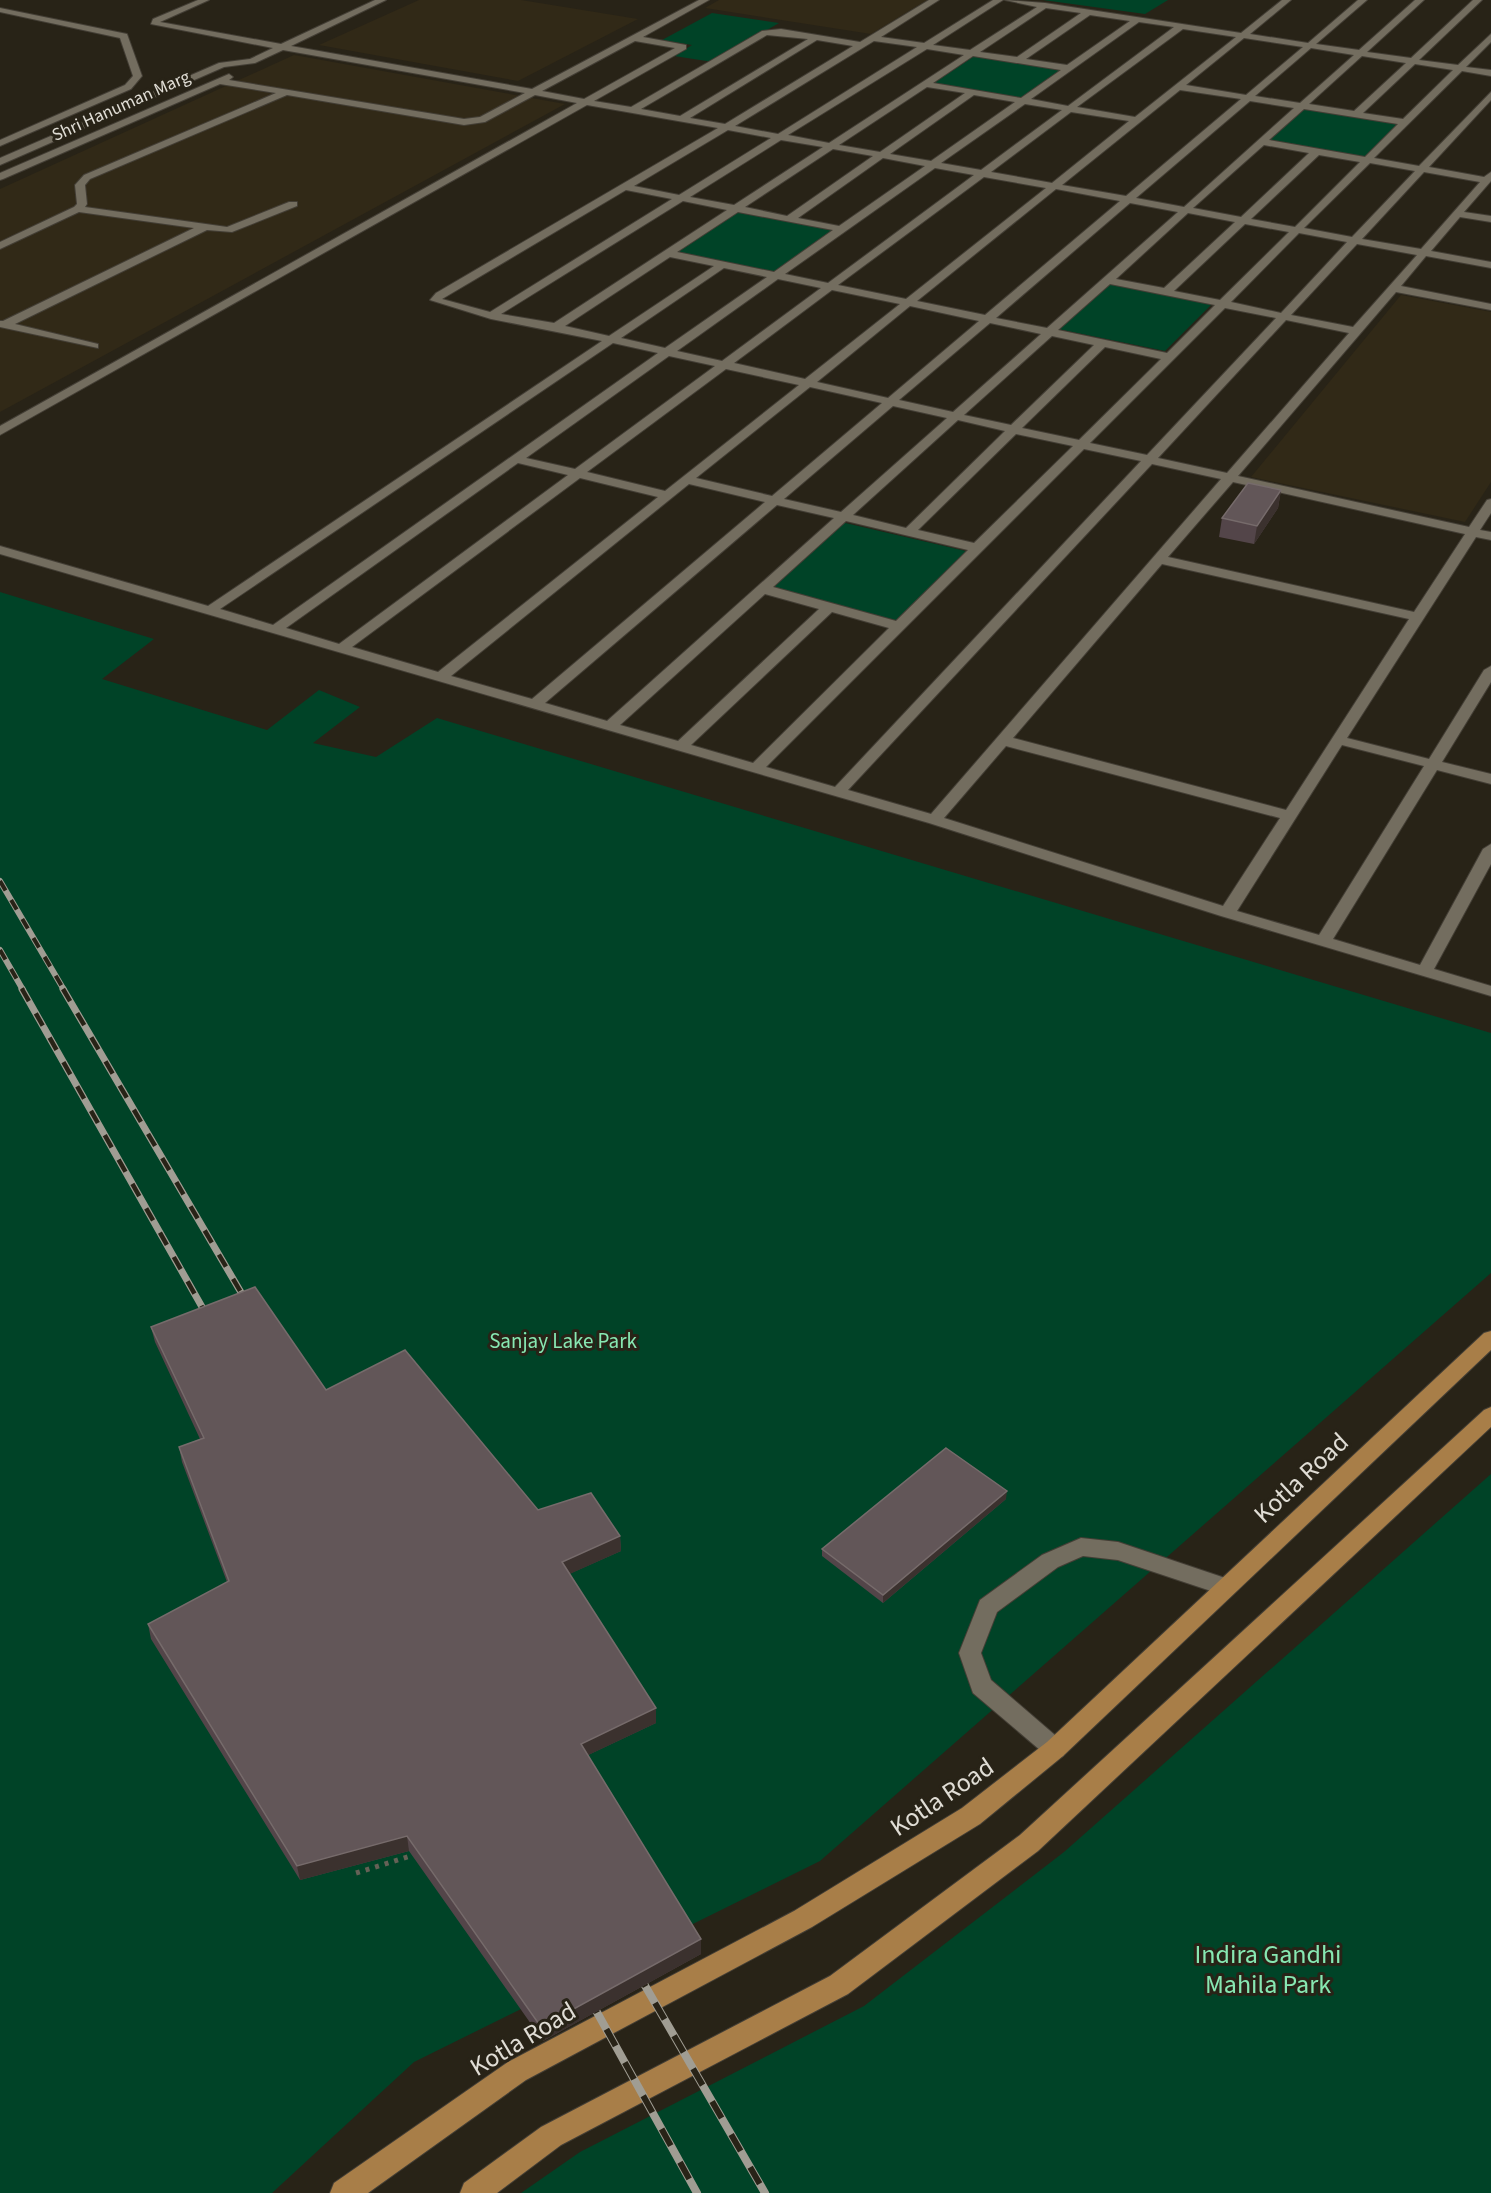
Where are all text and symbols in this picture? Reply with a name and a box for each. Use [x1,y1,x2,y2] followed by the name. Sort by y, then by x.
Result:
[48,64,194,148] street label: Shri Hanuman Marg
[489,1326,637,1356] park label: Sanjay Lake Park
[1245,1424,1357,1532] street label: Kotla Road
[883,1749,1001,1845] street label: Kotla Road
[1195,1936,1341,2003] park label: Indira Gandhi Mahila Park
[463,1993,583,2085] street label: Kotla Road

